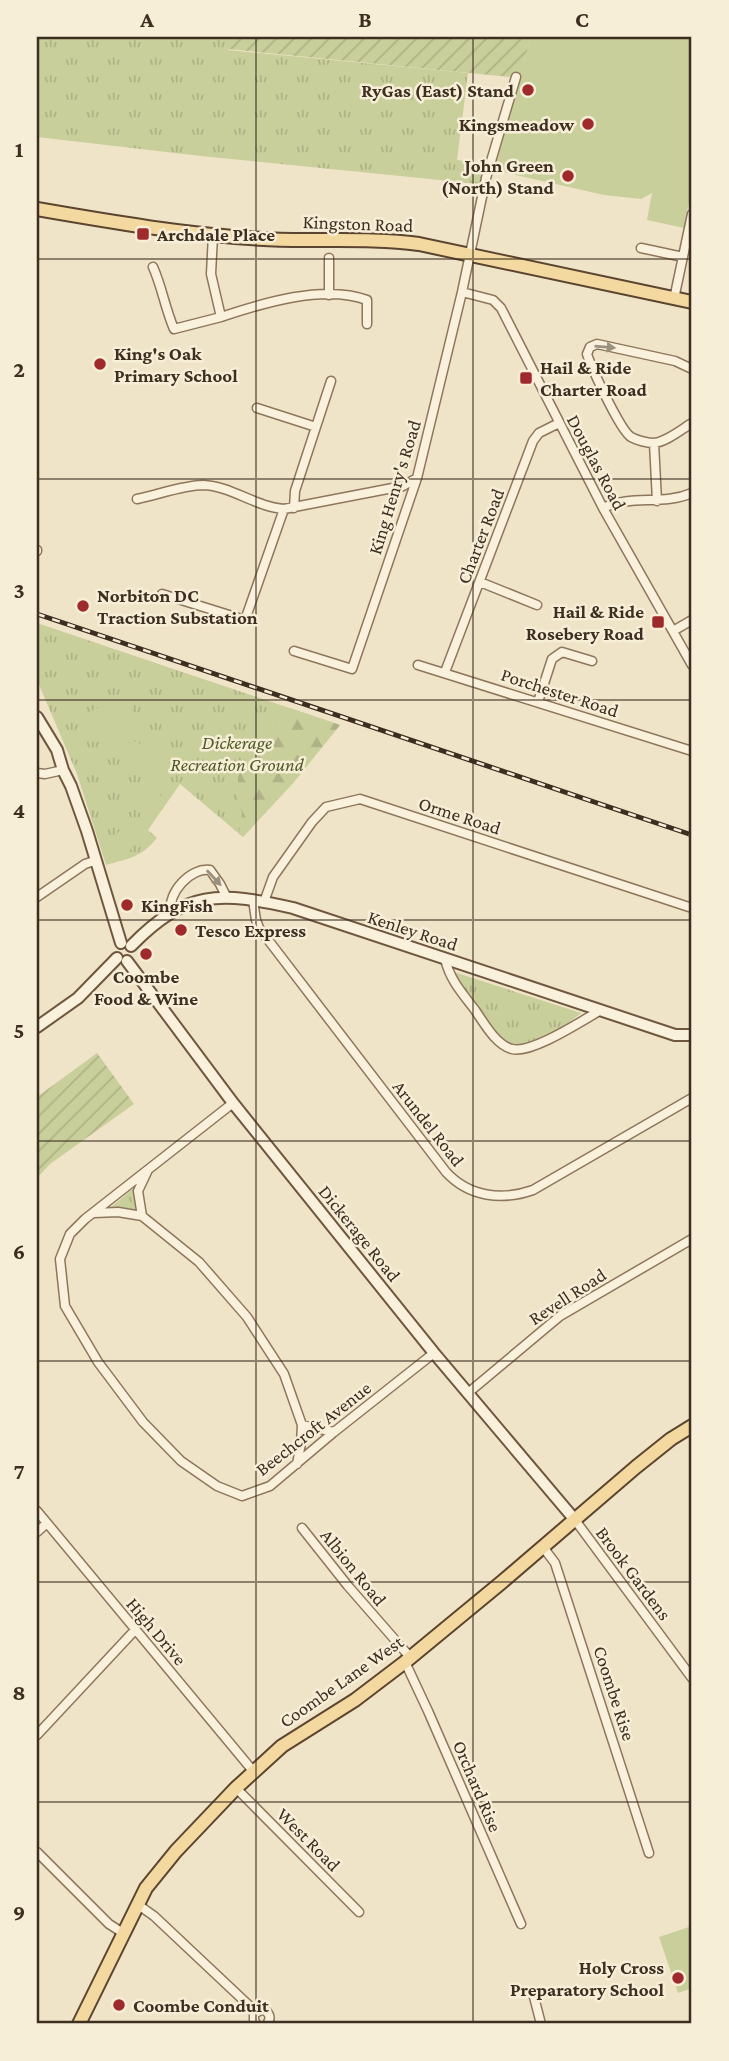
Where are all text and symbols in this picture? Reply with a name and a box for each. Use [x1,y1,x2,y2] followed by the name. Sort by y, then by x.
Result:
[139,6,154,32] text: A
[358,6,372,32] text: B
[575,6,589,32] text: C
[361,80,515,102] place label: RyGas (East) Stand
[520,82,536,98] marker: RyGas (East) Stand
[459,114,575,135] place label: Kingsmeadow
[580,116,596,132] marker: Kingsmeadow
[15,136,24,162] text: 1
[441,155,555,199] place label: John Green (North) Stand
[560,168,576,184] marker: John Green (North) Stand
[302,211,414,236] street label: Kingston Road
[156,224,275,245] place label: Archdale Place
[135,226,151,242] marker: Archdale Place
[594,342,616,353] one-way arrow
[114,343,238,386] place label: King's Oak Primary School
[13,356,25,382] text: 2
[92,356,108,372] marker: King's Oak Primary School
[540,357,647,400] place label: Hail & Ride Charter Road
[518,370,534,386] marker: Hail & Ride Charter Road
[563,411,630,513] street label: Douglas Road
[364,417,425,557] street label: King Henry's Road
[453,486,508,587] street label: Charter Road
[13,577,25,603] text: 3
[97,585,258,628] place label: Norbiton DC Traction Substation
[75,598,91,614] marker: Norbiton DC Traction Substation
[526,601,645,644] place label: Hail & Ride Rosebery Road
[650,614,666,630] marker: Hail & Ride Rosebery Road
[499,664,621,721] street label: Porchester Road
[170,732,305,775] park label: Dickerage Recreation Ground
[416,792,504,839] street label: Orme Road
[13,797,25,823] text: 4
[206,869,222,886] one-way arrow
[141,895,213,916] place label: KingFish
[119,897,135,913] marker: KingFish
[365,906,461,955] street label: Kenley Road
[195,920,306,941] place label: Tesco Express
[173,922,189,938] marker: Tesco Express
[138,946,154,962] marker: Coombe Food & Wine
[94,966,198,1009] place label: Coombe Food & Wine
[13,1017,25,1043] text: 5
[389,1076,469,1170] street label: Arundel Road
[315,1181,405,1286] street label: Dickerage Road
[13,1238,25,1264] text: 6
[525,1264,610,1329] street label: Revell Road
[252,1377,375,1480] street label: Beechcroft Avenue
[13,1458,25,1484] text: 7
[592,1522,676,1624] street label: Brook Gardens
[316,1525,391,1610] street label: Albion Road
[122,1593,191,1669] street label: High Drive
[275,1631,408,1732] street label: Coombe Lane West
[589,1643,640,1743] street label: Coombe Rise
[12,1679,26,1705] text: 8
[449,1737,506,1835] street label: Orchard Rise
[273,1803,345,1875] street label: West Road
[13,1899,25,1925] text: 9
[510,1957,664,2000] place label: Holy Cross Preparatory School
[670,1970,686,1986] marker: Holy Cross Preparatory School
[133,1995,269,2016] place label: Coombe Conduit
[111,1997,127,2013] marker: Coombe Conduit

